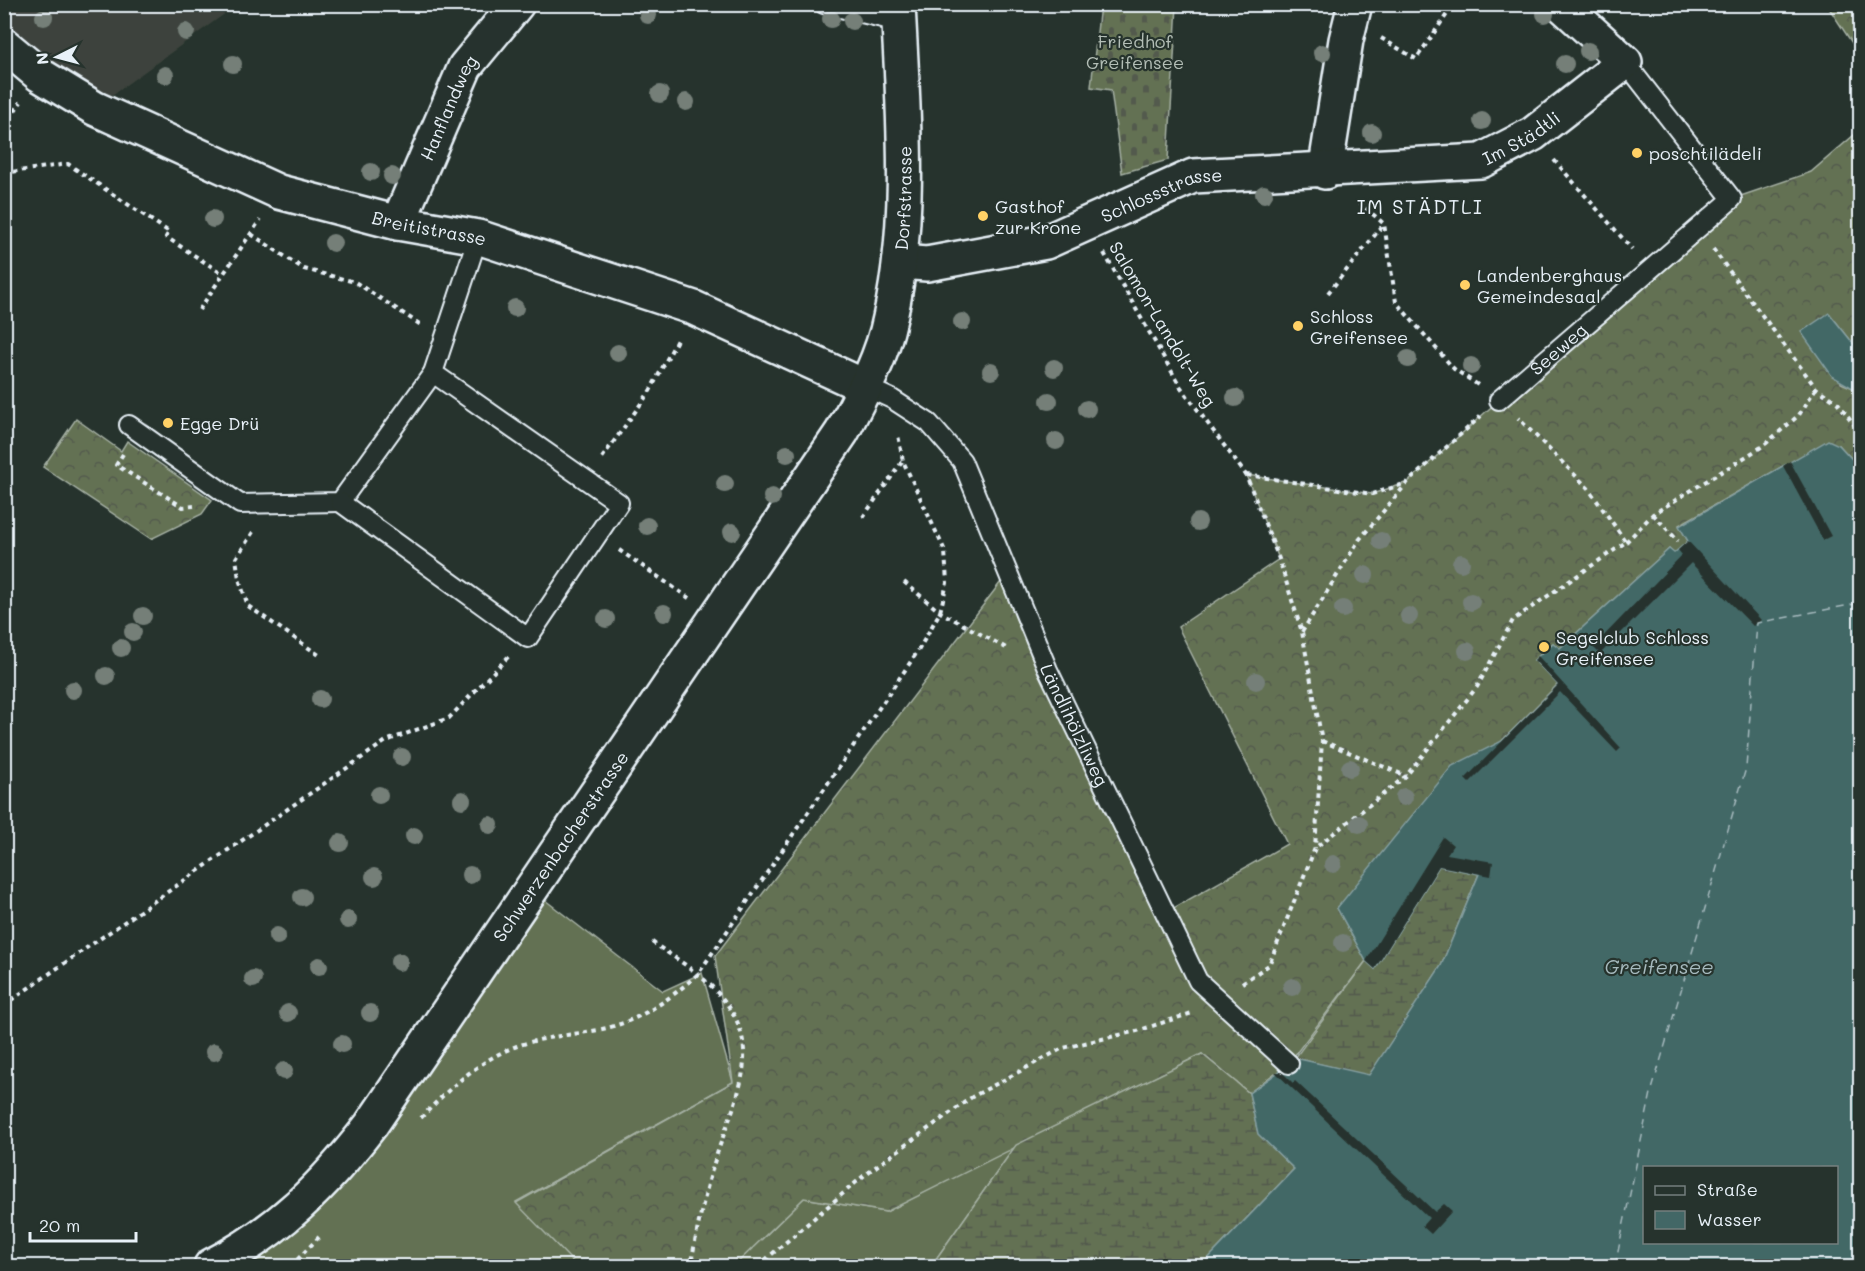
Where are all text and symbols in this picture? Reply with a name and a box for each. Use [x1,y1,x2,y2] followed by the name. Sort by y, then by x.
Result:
[27,27,87,87] north arrow
[1086,29,1184,74] park label: Friedhof Greifensee
[414,49,483,164] street label: Hanflandweg
[31,51,53,66] text: N
[1478,105,1565,170] street label: Im Städtli
[1649,141,1762,165] place label: poschtilädeli
[889,146,917,252] street label: Dorfstrasse
[1630,146,1644,160] marker: poschtilädeli
[1097,162,1223,228] street label: Schlossstrasse
[1357,193,1483,219] district label: IM STÄDTLI
[995,194,1081,239] place label: Gasthof zur Krone
[370,205,490,251] street label: Breitistrasse
[976,209,990,223] marker: Gasthof zur Krone
[1104,237,1222,411] street label: Salomon-Landolt-Weg
[1477,263,1622,308] place label: Landenberghaus Gemeindesaal
[1458,278,1472,292] marker: Landenberghaus Gemeindesaal
[1310,304,1408,349] place label: Schloss Greifensee
[1524,318,1592,380] street label: Seeweg
[1291,319,1305,333] marker: Schloss Greifensee
[180,411,259,435] place label: Egge Drü
[161,416,175,430] marker: Egge Drü
[1556,625,1709,670] place label: Segelclub Schloss Greifensee
[1537,640,1551,654] marker: Segelclub Schloss Greifensee
[1035,660,1114,790] street label: Ländlihölzliweg
[487,746,634,946] street label: Schwerzenbacherstrasse
[1604,953,1714,979] water label: Greifensee
[1643,1166,1838,1244] legend
[1697,1177,1758,1201] text: Straße
[30,1205,136,1243] scale bar
[1697,1207,1762,1231] text: Wasser
[39,1213,80,1237] text: 20 m

